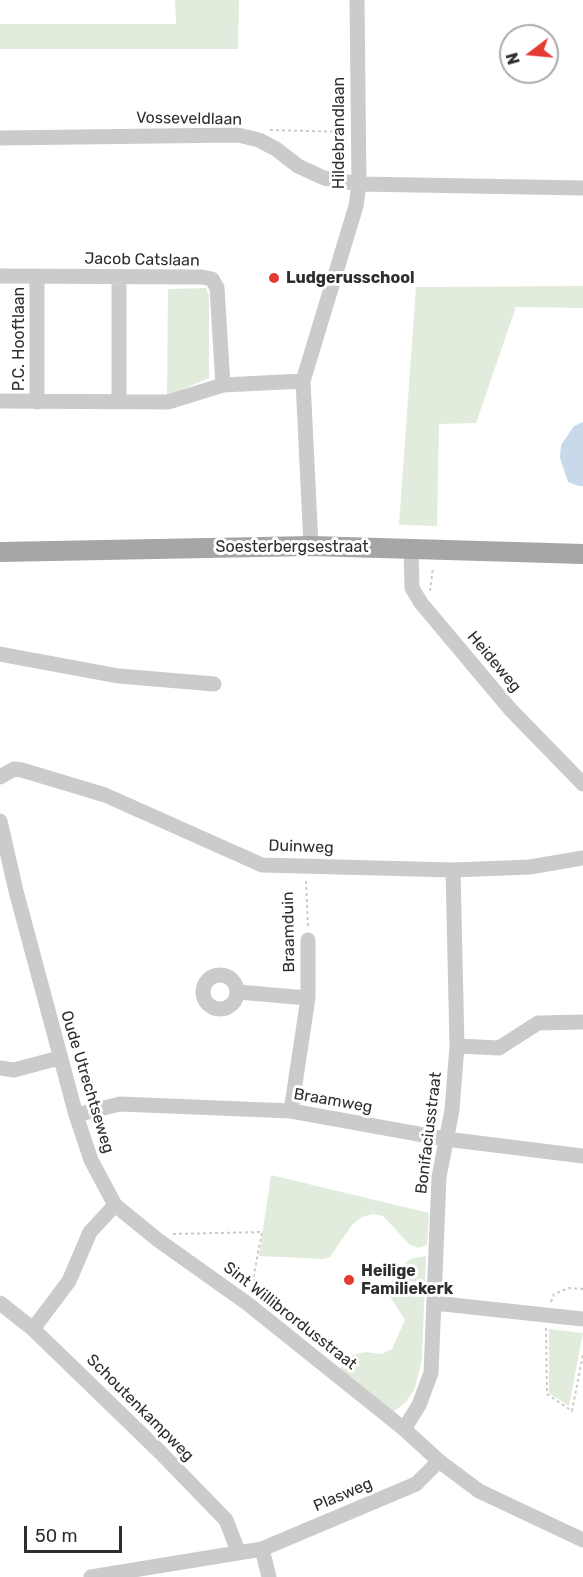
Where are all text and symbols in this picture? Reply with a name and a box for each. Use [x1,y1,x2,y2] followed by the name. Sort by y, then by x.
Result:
[499,24,559,84] north arrow
[502,50,524,67] text: N
[329,77,349,189] street label: Hildebrandlaan
[136,108,242,130] street label: Vosseveldlaan
[84,249,200,271] street label: Jacob Catslaan
[286,268,415,288] place label: Ludgerusschool
[267,271,281,285] marker: Ludgerusschool
[9,287,29,391] street label: P.C. Hooftlaan
[216,537,368,557] street label: Soesterbergsestraat
[463,628,525,696] street label: Heideweg
[268,836,334,858] street label: Duinweg
[279,891,299,973] street label: Braamduin
[56,1008,118,1156] street label: Oude Utrechtseweg
[412,1071,446,1195] street label: Bonifaciusstraat
[292,1085,374,1117] street label: Braamweg
[219,1258,361,1374] street label: Sint Willibrordusstraat
[361,1261,453,1299] place label: Heilige Familiekerk
[342,1273,356,1287] marker: Heilige Familiekerk
[82,1350,198,1466] street label: Schoutenkampweg
[311,1474,375,1516] street label: Plasweg
[27,1514,124,1552] scale bar
[35,1525,78,1547] text: 50 m

